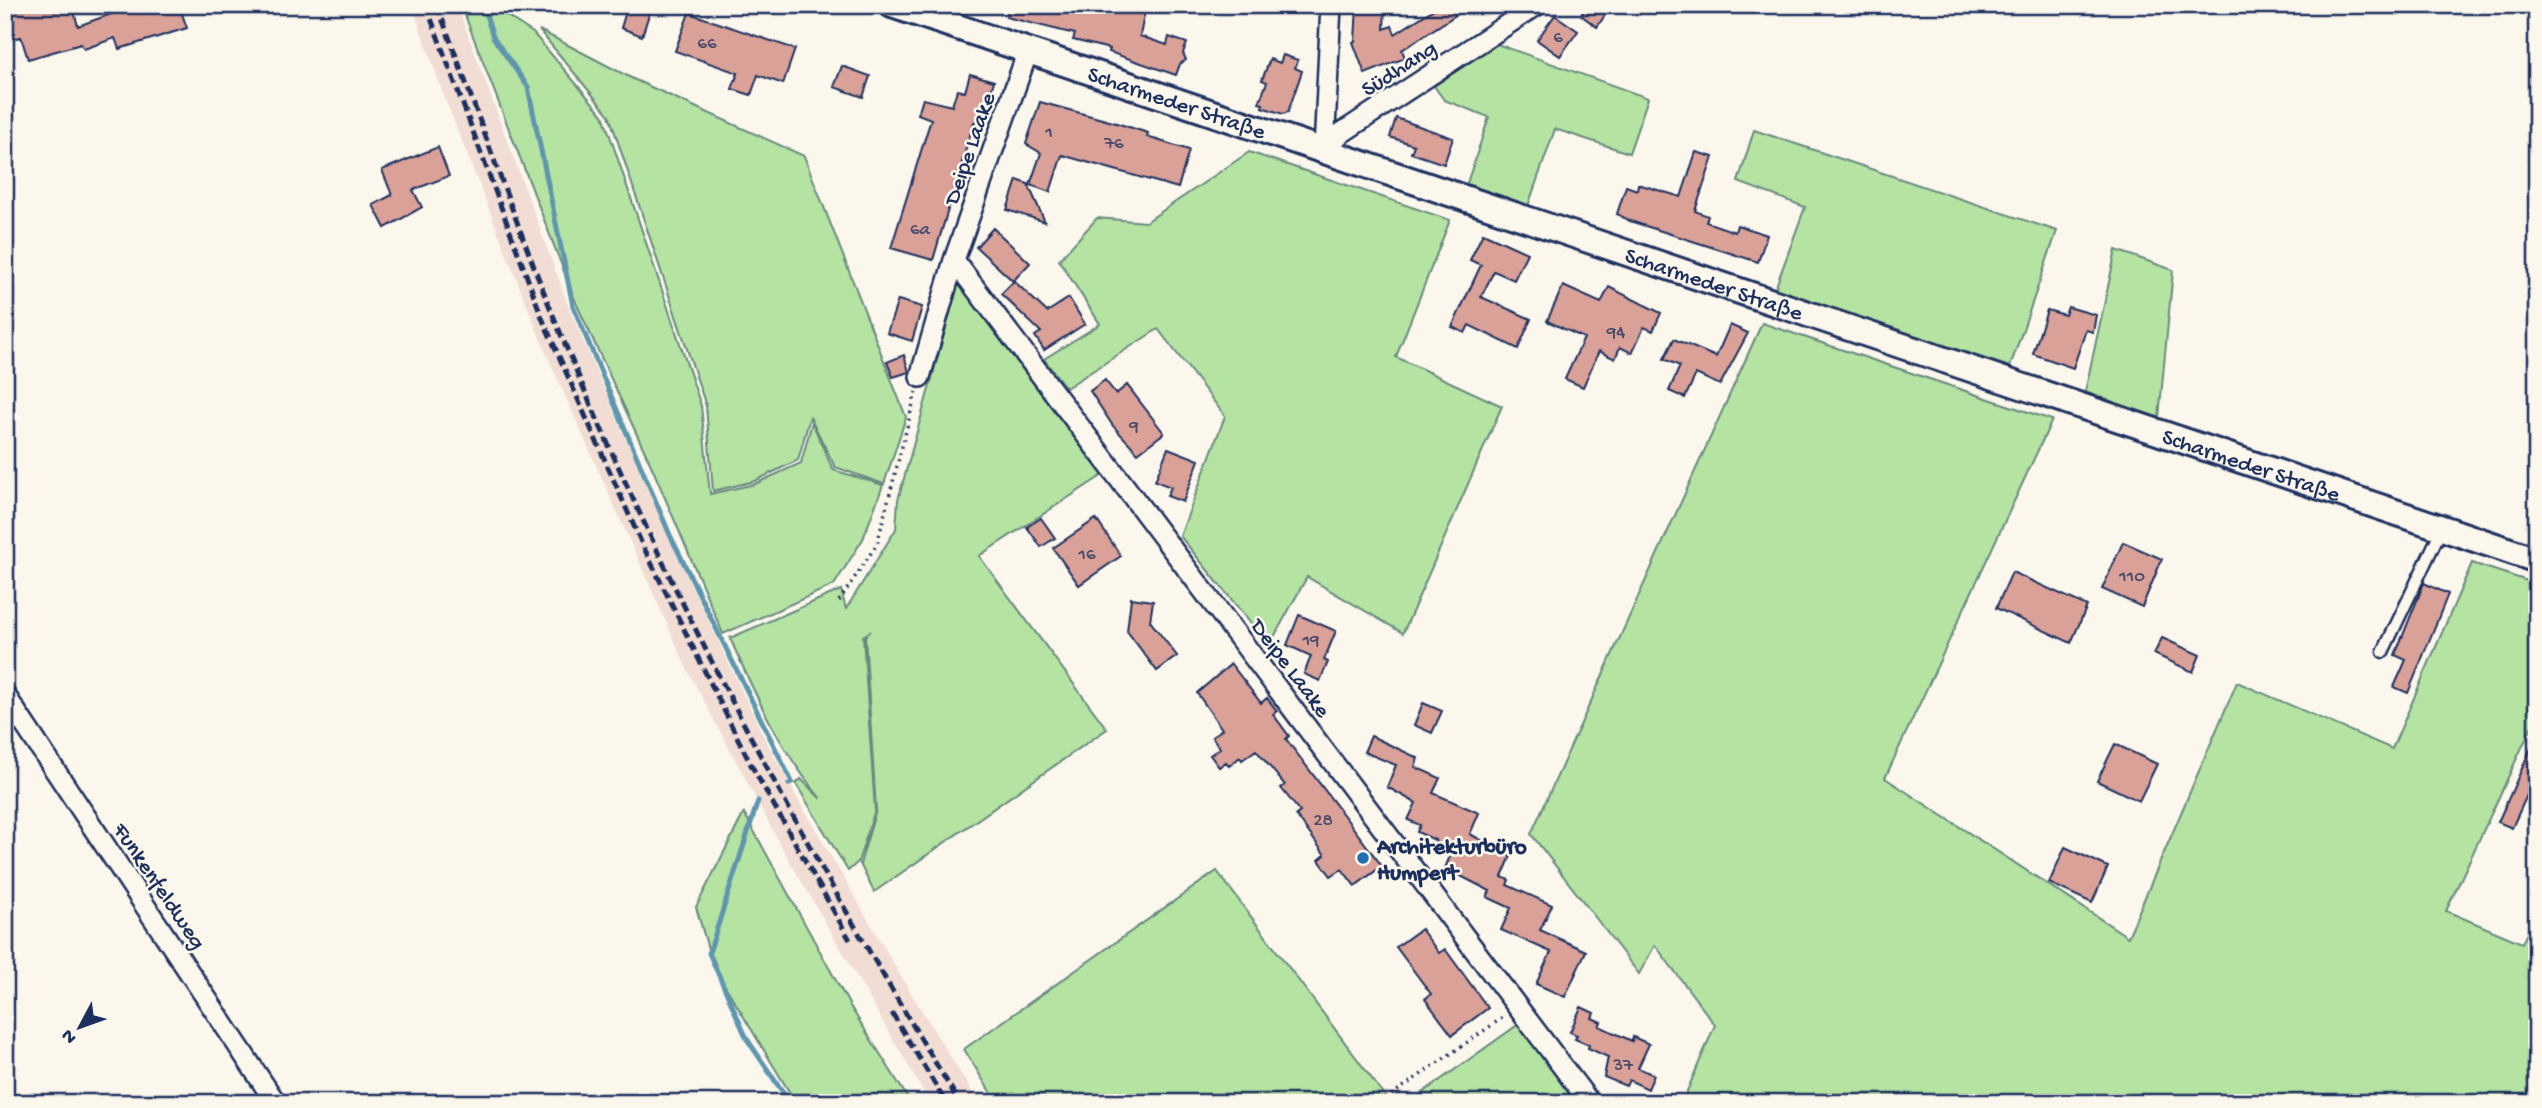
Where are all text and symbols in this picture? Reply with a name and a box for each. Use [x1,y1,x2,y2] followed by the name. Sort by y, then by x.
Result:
[1553,27,1563,50] house number: 6
[697,33,717,56] house number: 66
[1357,36,1443,104] street label: Südhang
[1084,62,1270,147] street label: Scharmeder Straße
[939,89,1003,211] street label: Deipe Laake
[1044,122,1053,145] house number: 1
[1103,133,1124,156] house number: 76
[910,219,932,242] house number: 6a
[1621,243,1807,329] street label: Scharmeder Straße
[1606,322,1625,345] house number: 94
[1128,416,1139,439] house number: 9
[2158,425,2344,510] street label: Scharmeder Straße
[1077,544,1096,567] house number: 16
[2118,566,2145,589] house number: 110
[1242,613,1336,725] street label: Deipe Laake
[1301,630,1320,653] house number: 19
[1313,810,1333,833] house number: 28
[105,818,210,955] street label: Funkenfeldweg
[1376,835,1527,888] place label: Architekturbüro Humpert
[1355,850,1371,866] marker: Architekturbüro Humpert
[46,992,116,1062] north arrow
[57,1024,83,1048] text: N
[1612,1055,1634,1078] house number: 37

